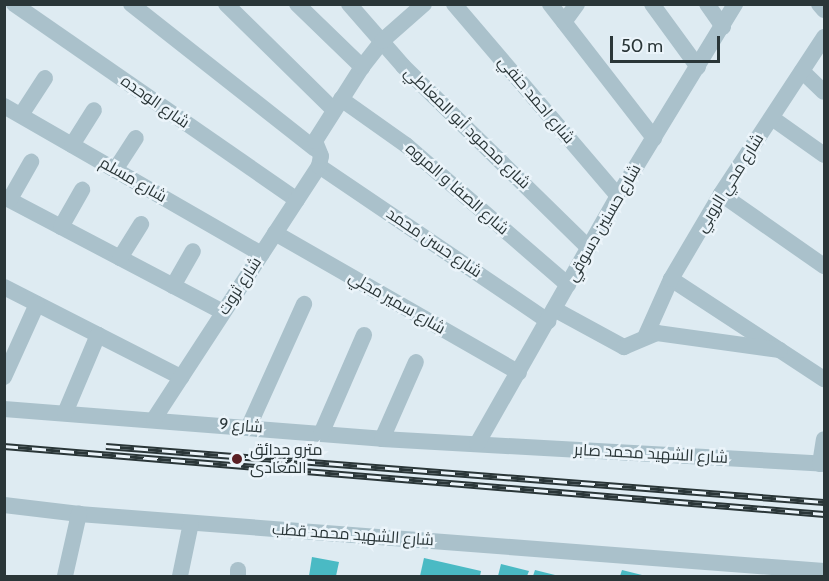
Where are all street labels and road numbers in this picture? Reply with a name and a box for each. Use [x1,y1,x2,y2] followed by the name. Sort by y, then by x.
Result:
[494,52,578,148] street label: شارع احمد حنفي
[400,63,534,193] street label: شارع محمود أبو المعاطي
[117,71,193,133] street label: شارع الوحده
[692,130,768,236] street label: شارع محي الروبي
[402,139,512,239] street label: شارع الصفا و المروه
[96,153,170,207] street label: شارع مسلم
[563,161,645,285] street label: شارع حسنين دسوقي
[383,204,485,282] street label: شارع حسن محمد
[214,254,266,318] street label: شارع ثروت
[345,268,449,338] street label: شارع سمير مجلي
[218,415,264,437] street label: شارع 9
[573,440,729,468] street label: شارع الشهيد محمد صابر
[271,520,435,550] street label: شارع الشهيد محمد قطب

